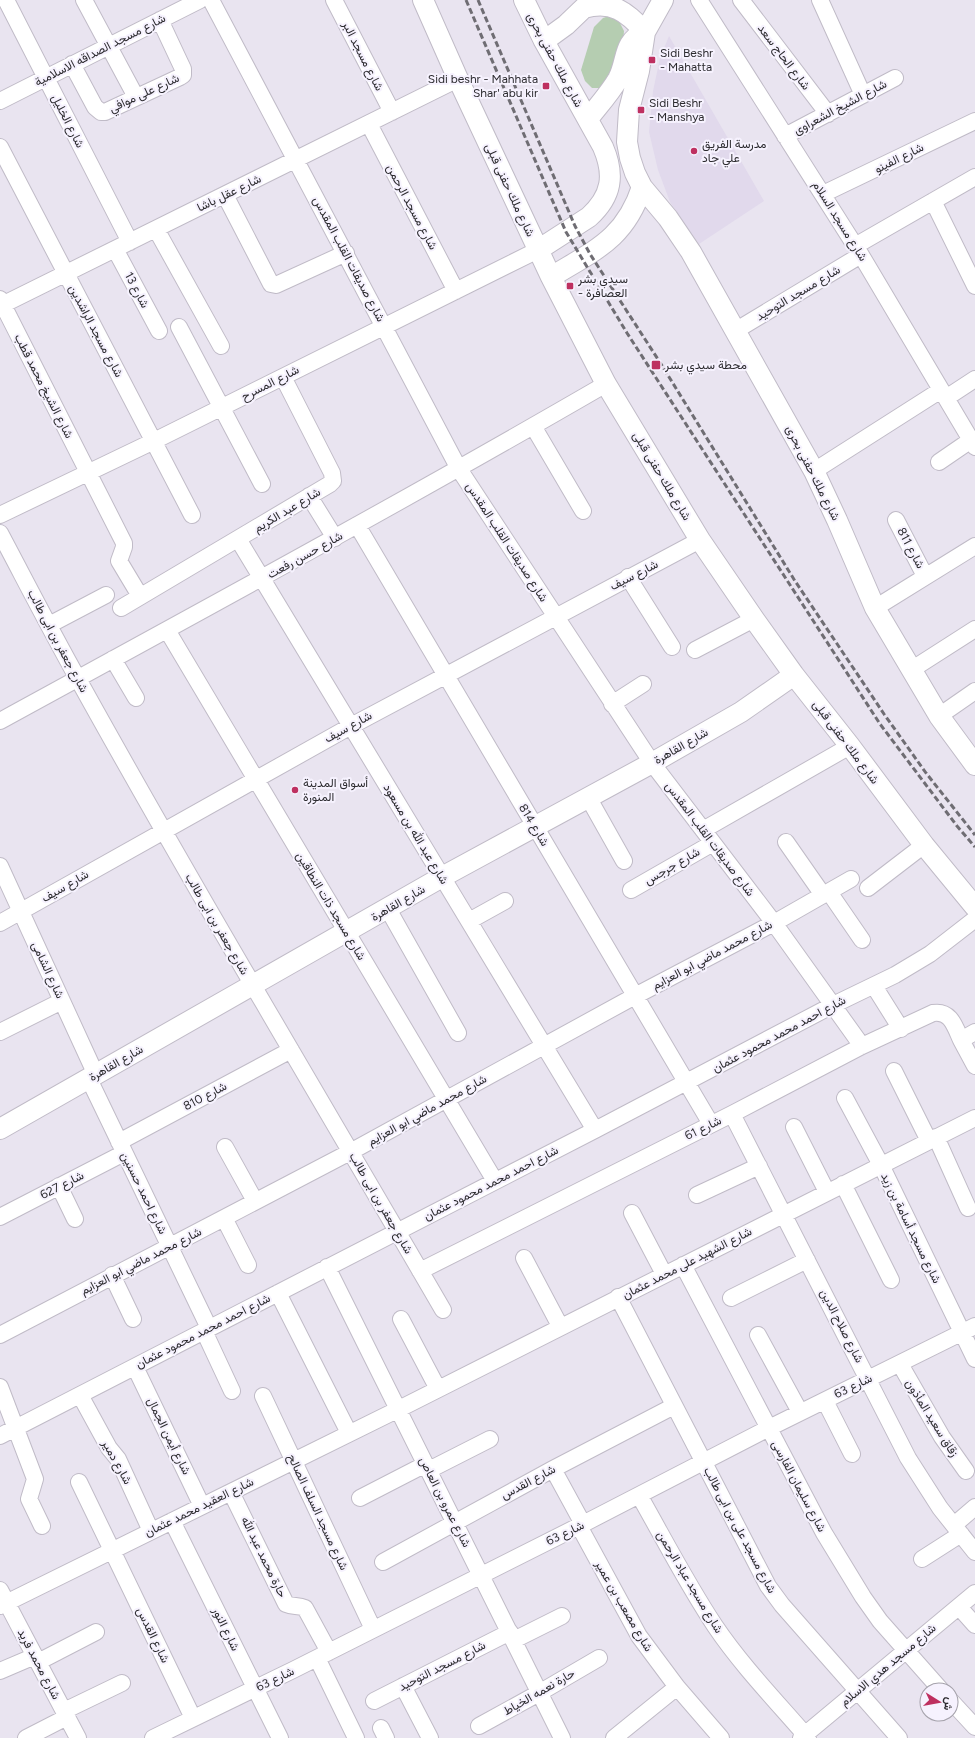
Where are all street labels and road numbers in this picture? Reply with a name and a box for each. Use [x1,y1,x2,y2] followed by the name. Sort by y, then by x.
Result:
[522,10,586,111] street label: شارع ملك حفنى بحرى
[32,11,169,91] street label: شارع مسجد الصداقه الاسلامية
[337,18,387,94] street label: شارع مسجد البر
[753,21,813,94] street label: شارع الحاج سعد
[107,71,183,118] street label: شارع على موافي
[791,77,890,139] street label: شارع الشيخ الشعراوى
[47,92,87,151] street label: شارع الخليل
[872,140,927,178] street label: شارع الفينو
[480,141,538,240] street label: شارع ملك حفنى قبلى
[382,162,440,253] street label: شارع مسجد الرحمن
[195,171,264,216] street label: شارع عقل باشا
[808,178,870,265] street label: شارع مسجد السلام
[308,194,388,325] street label: شارع صديقات القلب المقدس
[753,262,844,325] street label: شارع مسجد التوحيد
[120,270,152,311] street label: شارع 13
[64,282,126,381] street label: شارع مسجد الراشدين
[10,331,76,441] street label: شارع الشيخ محمد قطب
[239,362,302,405] street label: شارع المسرح
[781,423,843,524] street label: شارع ملك حفنى بحرى
[628,429,694,524] street label: شارع ملك حفنى قبلى
[461,480,551,605] street label: شارع صديقات القلب المقدس
[251,485,324,537] street label: شارع عبد الكريم
[893,525,928,572] street label: شارع 811
[265,529,346,583] street label: شارع حسن رفعت
[608,557,661,595] street label: شارع سيف
[23,587,91,696] street label: شارع جعفر بن ابى طالب
[808,697,882,788] street label: شارع ملك حفنى قبلى
[322,708,375,747] street label: شارع سيف
[651,725,712,769] street label: شارع القاهرة
[661,779,758,900] street label: شارع صديقات القلب المقدس
[379,781,452,888] street label: شارع عبد الله بن مسعود
[514,801,552,850] street label: شارع 814
[642,845,703,889] street label: شارع جرجس
[291,849,369,964] street label: شارع مسجد ذات النطاقين
[39,867,92,907] street label: شارع سيف
[181,871,252,978] street label: شارع جعفر بن ابى طالب
[368,882,429,926] street label: شارع القاهرة
[650,917,776,995] street label: شارع محمد ماضي ابو العزايم
[27,939,67,1001] street label: شارع الشامى
[710,993,849,1077] street label: شارع احمد محمد محمود عثمان
[86,1042,147,1086] street label: شارع القاهرة
[365,1071,490,1151] street label: شارع محمد ماضي ابو العزايم
[181,1079,230,1115] street label: شارع 810
[682,1113,724,1145] street label: شارع 61
[421,1143,562,1225] street label: شارع احمد محمد محمود عثمان
[116,1150,170,1237] street label: شارع احمد حسنين
[345,1150,416,1257] street label: شارع جعفر بن ابى طالب
[38,1168,87,1204] street label: شارع 627
[876,1170,944,1287] street label: شارع مسجد أسامة بن زيد
[78,1224,205,1300] street label: شارع محمد ماضي ابو العزايم
[620,1224,755,1304] street label: شارع الشهيد على محمد عثمان
[816,1287,867,1366] street label: شارع صلاح الدين
[133,1291,274,1373] street label: شارع احمد محمد محمود عثمان
[832,1371,875,1403] street label: شارع 63
[902,1377,961,1460] street label: زقاق سعيد المأذون
[142,1395,194,1478] street label: شارع أيمن الجمال
[97,1436,135,1488] street label: شارع دمير
[767,1438,829,1535] street label: شارع سليمان الفارسى
[283,1452,351,1573] street label: شارع مسجد السلف الصالح
[414,1455,474,1550] street label: شارع عمرو بن العاص
[498,1462,559,1504] street label: شارع القدس
[699,1465,779,1596] street label: شارع مسجد على بن ابى طالب
[142,1475,257,1541] street label: شارع العقيد محمد عثمان
[237,1514,290,1600] street label: حارة محمد عبد الله
[544,1518,587,1550] street label: شارع 63
[652,1528,726,1637] street label: شارع مسجد عباد الرحمن
[590,1557,656,1655] street label: شارع مصعب بن عمير
[207,1604,243,1654] street label: شارع النور
[132,1605,172,1666] street label: شارع القدس
[837,1621,941,1711] street label: شارع مسجد هدي الاسلام
[13,1626,64,1703] street label: شارع محمد فريد
[396,1638,489,1696] street label: شارع مسجد التوحيد
[254,1664,297,1696] street label: شارع 63
[501,1666,578,1719] street label: حارة نعمه الخياط

